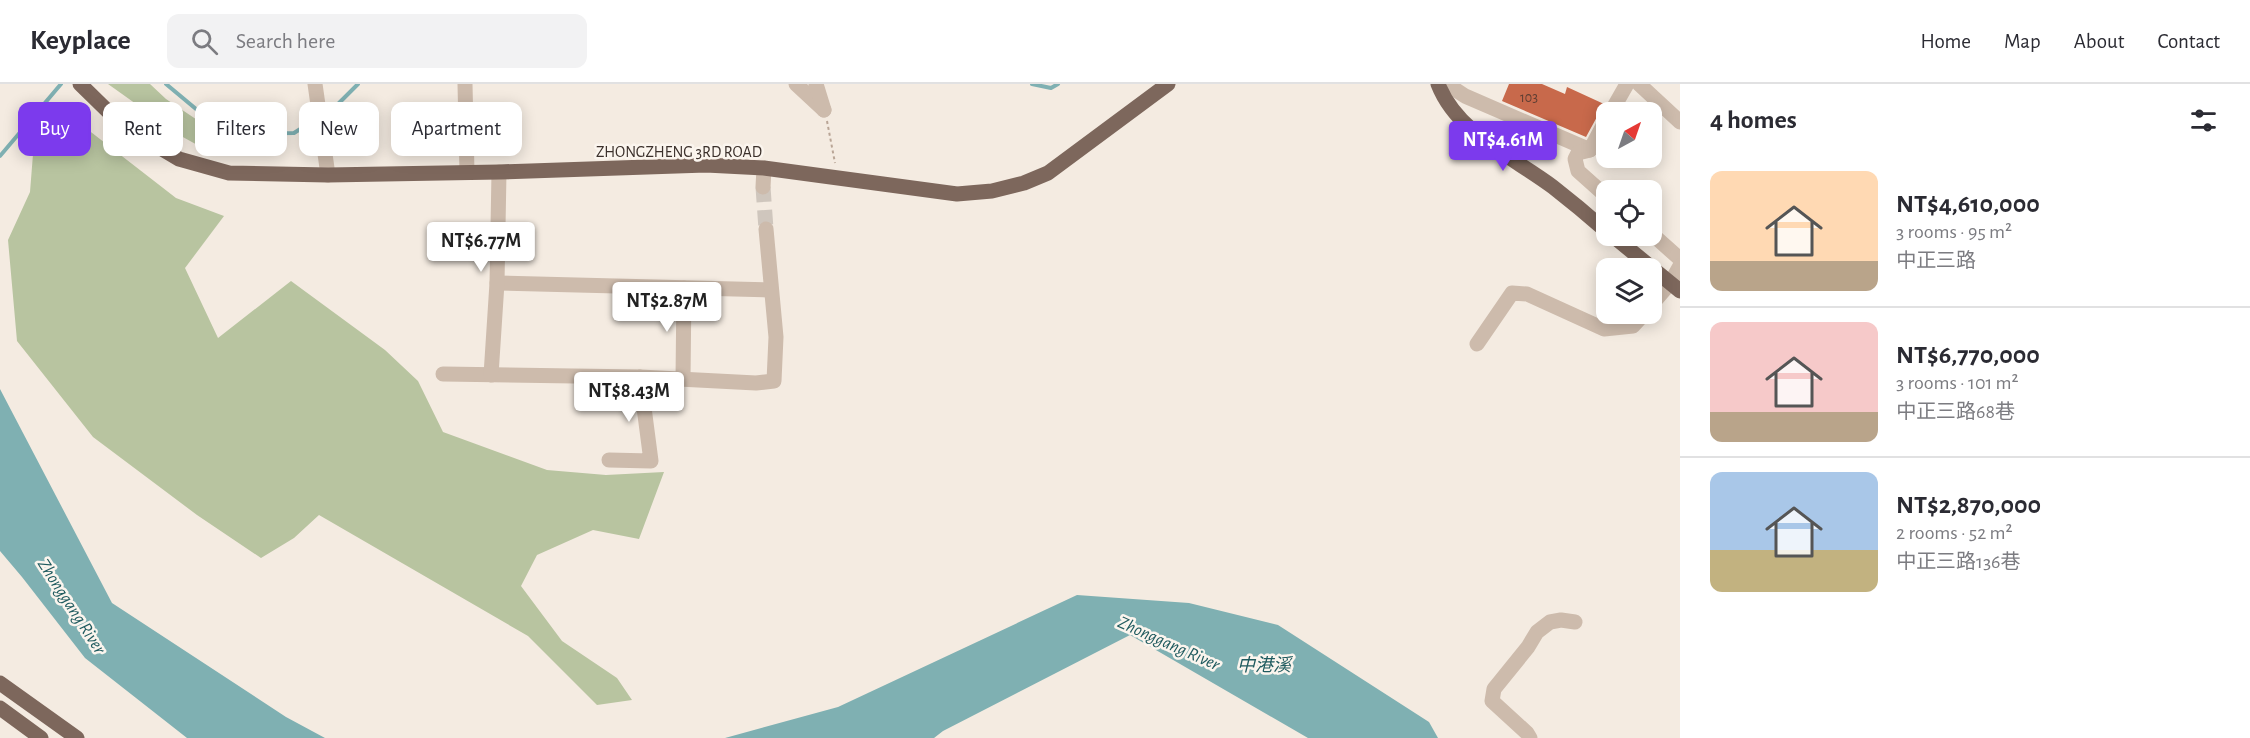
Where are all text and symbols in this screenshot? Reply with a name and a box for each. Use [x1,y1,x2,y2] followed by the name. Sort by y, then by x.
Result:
[167,14,587,68] search box
[188,25,221,58] icon: search
[30,27,131,55] text: Keyplace
[236,30,335,52] text: Search here
[1920,31,1971,52] text: Home
[2004,31,2041,52] text: Map
[2074,31,2124,52] text: About
[2157,31,2220,52] text: Contact
[1520,91,1538,105] house number: 103
[18,102,91,156] chip: Buy
[103,102,183,156] chip: Rent
[195,102,287,156] chip: Filters
[299,102,379,156] chip: New
[391,102,522,156] chip: Apartment
[1596,102,1662,168] north arrow
[1596,102,1662,324] map controls
[2187,104,2220,137] icon: filters
[1710,107,1797,133] text: 4 homes
[1441,121,1565,172] pin: NT$4.61M
[1463,130,1543,150] text: NT$4.61M
[596,144,762,160] street label: ZHONGZHENG 3RD ROAD
[1596,180,1662,246] button: locate
[1896,191,2040,217] text: NT$4,610,000
[1758,195,1830,267] icon: home
[419,222,543,273] pin: NT$6.77M
[1896,222,2012,242] text: 3 rooms · 95 m²
[441,231,521,251] text: NT$6.77M
[1896,251,1976,271] text: 中正三路
[1596,258,1662,324] button: layers
[605,282,729,333] pin: NT$2.87M
[626,291,708,311] text: NT$2.87M
[1896,342,2040,368] text: NT$6,770,000
[1758,346,1830,418] icon: home
[567,372,691,423] pin: NT$8.43M
[1896,373,2019,393] text: 3 rooms · 101 m²
[588,381,670,401] text: NT$8.43M
[1896,402,2015,422] text: 中正三路68巷
[1896,492,2041,518] text: NT$2,870,000
[1758,496,1830,568] icon: home
[1896,523,2013,543] text: 2 rooms · 52 m²
[1896,552,2021,572] text: 中正三路136巷
[34,556,109,658] water label: Zhonggang River
[1115,613,1223,675] water label: Zhonggang River
[1237,655,1294,675] water label: 中港溪

